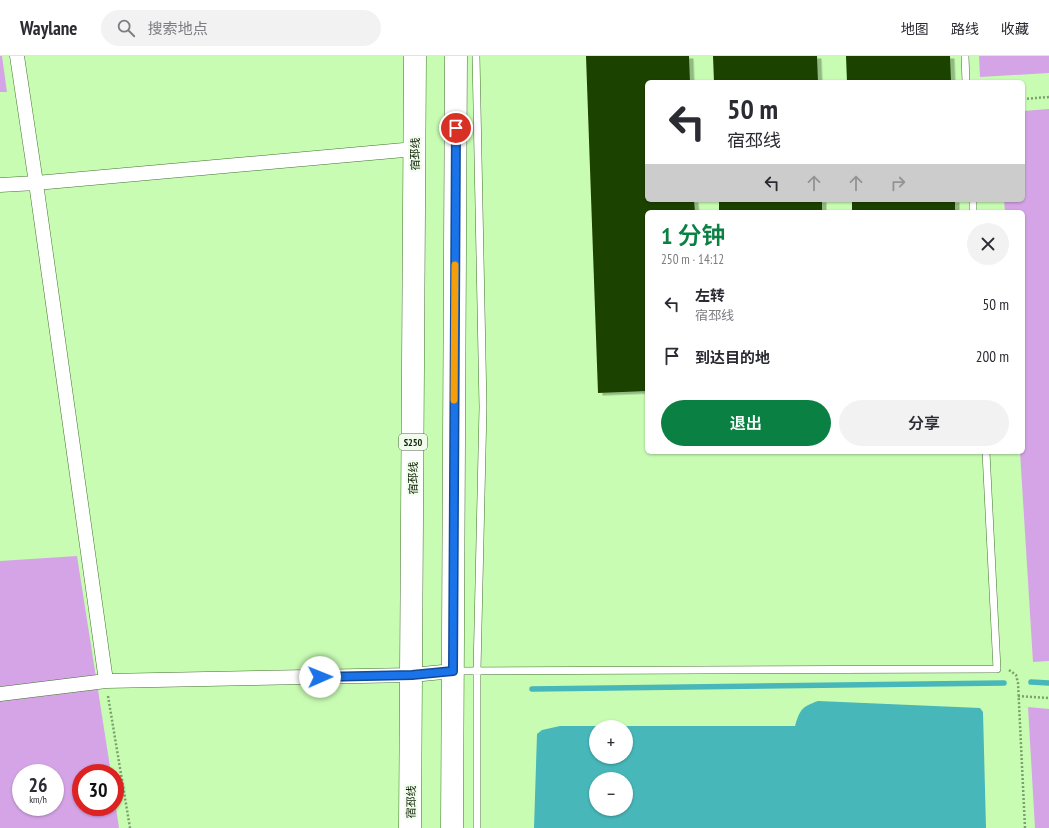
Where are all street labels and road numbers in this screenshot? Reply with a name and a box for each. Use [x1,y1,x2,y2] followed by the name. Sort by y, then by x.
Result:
[408,138,422,171] street label: 宿邳线
[399,434,427,450] road number: S250
[406,462,420,495] street label: 宿邳线
[404,785,418,819] street label: 宿邳线

